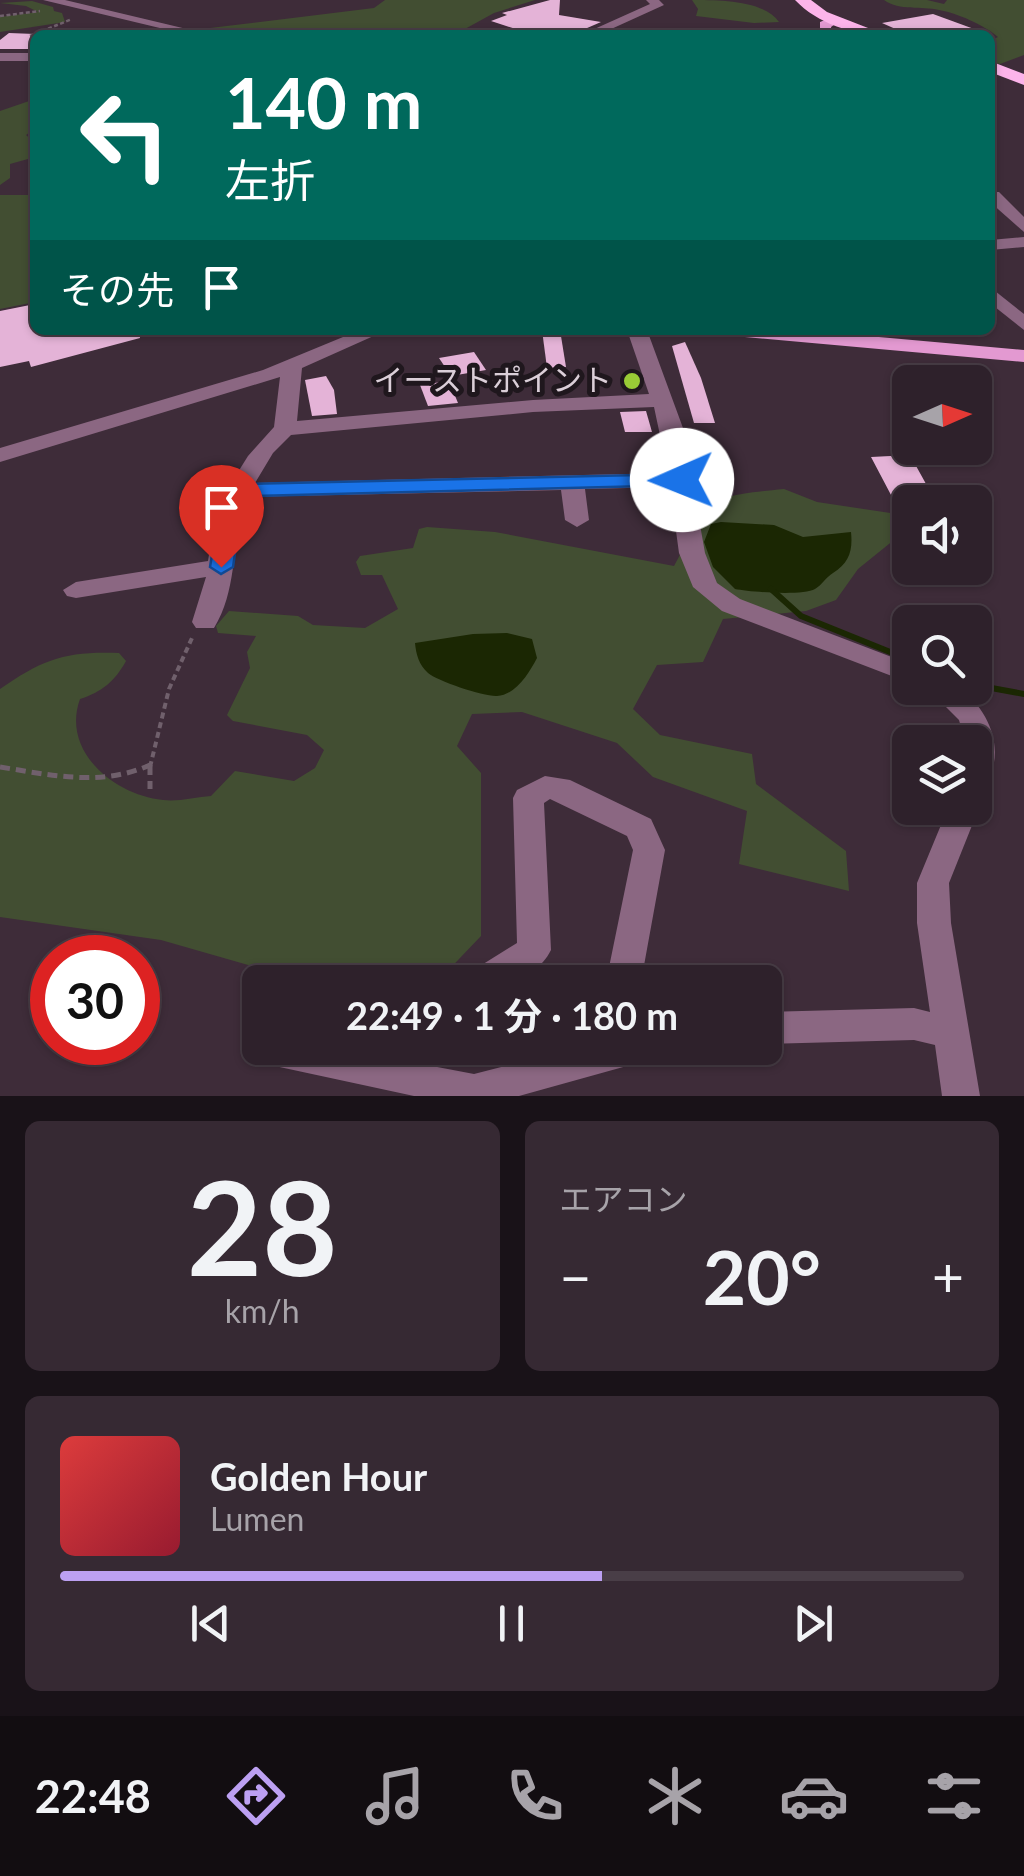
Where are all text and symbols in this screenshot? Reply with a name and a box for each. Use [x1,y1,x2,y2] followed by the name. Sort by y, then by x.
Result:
[225,60,422,144] text: 140 m
[60,70,190,200] icon: left
[225,153,315,207] text: 左折
[194,260,249,315] icon: arrive
[60,266,174,312] text: その先
[374,361,612,397] place label: イーストポイント
[892,365,992,465] north arrow
[892,365,992,825] map controls
[621,370,643,392] marker: イーストポイント
[630,428,734,532] position arrow
[179,465,264,568] pin
[194,480,249,535] icon: arrive
[892,485,992,585] button: sound
[892,605,992,705] button: search
[892,725,992,825] button: layers
[30,935,160,1065] speed limit sign: 30
[346,992,678,1038] text: 22:49 · 1 分 · 180 m
[187,1148,338,1304] text: 28
[560,1179,688,1218] text: エアコン
[703,1231,821,1321] text: 20°
[560,1243,591,1309] text: −
[932,1243,964,1309] text: +
[225,1291,300,1330] text: km/h
[210,1453,427,1499] text: Golden Hour
[210,1499,304,1538] text: Lumen
[183,1596,238,1651] icon: previous
[484,1596,539,1651] icon: pause
[786,1596,841,1651] icon: next
[221,1761,291,1831] icon: directions
[360,1761,430,1831] icon: music
[500,1761,570,1831] icon: phone
[640,1761,710,1831] icon: climate
[779,1761,849,1831] icon: car
[919,1761,989,1831] icon: filters
[35,1769,151,1823] text: 22:48

